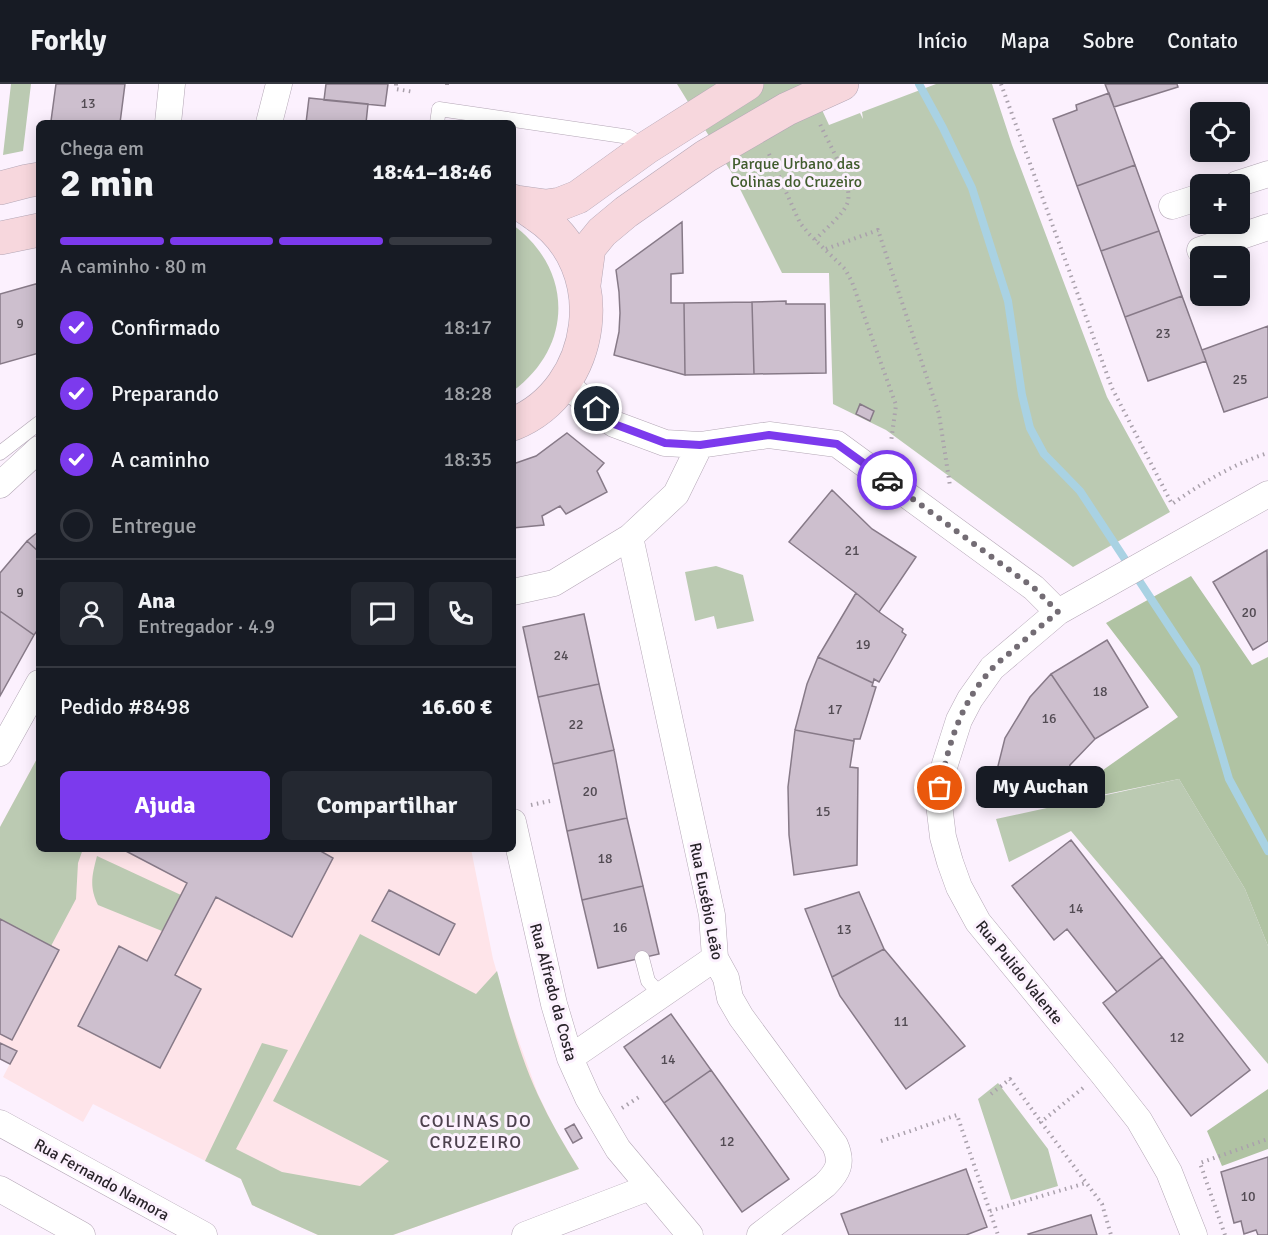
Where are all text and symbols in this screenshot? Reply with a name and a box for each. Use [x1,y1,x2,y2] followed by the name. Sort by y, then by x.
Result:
[30,24,106,58] text: Forkly
[917,28,967,54] text: Início
[1000,28,1050,54] text: Mapa
[1083,28,1134,54] text: Sobre
[1167,28,1238,54] text: Contato
[80,95,96,112] house number: 13
[1190,102,1250,306] map controls
[1190,102,1250,162] button: locate
[60,136,144,161] text: Chega em
[730,154,862,192] park label: Parque Urbano das Colinas do Cruzeiro
[373,158,492,185] text: 18:41–18:46
[60,159,154,207] text: 2 min
[1190,174,1250,234] button: +
[1190,246,1250,306] button: −
[60,254,207,279] text: A caminho · 80 m
[60,311,93,344] icon: check
[111,314,220,341] text: Confirmado
[16,315,24,332] house number: 9
[443,315,492,340] text: 18:17
[1155,325,1171,342] house number: 23
[1232,371,1248,388] house number: 25
[60,377,93,410] icon: check
[111,380,219,407] text: Preparando
[443,381,492,406] text: 18:28
[571,383,622,434] pin
[580,392,613,425] icon: home
[60,443,93,476] icon: check
[111,446,210,473] text: A caminho
[443,447,492,472] text: 18:35
[857,450,917,510] courier
[871,464,904,497] icon: car
[111,512,196,539] text: Entregue
[844,542,860,559] house number: 21
[60,582,123,645] button: person
[351,582,414,645] button: chat
[429,582,492,645] button: phone
[16,584,24,601] house number: 9
[138,587,175,614] text: Ana
[1241,604,1257,621] house number: 20
[138,614,275,639] text: Entregador · 4.9
[855,636,871,653] house number: 19
[553,647,569,664] house number: 24
[1092,683,1108,700] house number: 18
[60,693,190,720] text: Pedido #8498
[421,693,492,720] text: 16.60 €
[827,701,843,718] house number: 17
[1041,710,1057,727] house number: 16
[568,716,584,733] house number: 22
[914,762,965,813] pin
[976,767,1105,809] callout: My Auchan
[60,771,270,840] button: Ajuda
[282,771,492,840] button: Compartilhar
[923,771,956,804] icon: bag
[993,774,1088,799] text: My Auchan
[582,783,598,800] house number: 20
[815,803,831,820] house number: 15
[685,841,727,962] street label: Rua Eusébio Leão
[597,850,613,867] house number: 18
[1068,900,1084,917] house number: 14
[971,917,1067,1029] street label: Rua Pulido Valente
[612,919,628,936] house number: 16
[525,921,581,1063] street label: Rua Alfredo da Costa
[836,921,852,938] house number: 13
[893,1013,909,1030] house number: 11
[1169,1029,1185,1046] house number: 12
[660,1051,676,1068] house number: 14
[420,1110,532,1153] district label: COLINAS DO CRUZEIRO
[719,1133,735,1150] house number: 12
[31,1134,173,1225] street label: Rua Fernando Namora
[1240,1188,1256,1205] house number: 10

